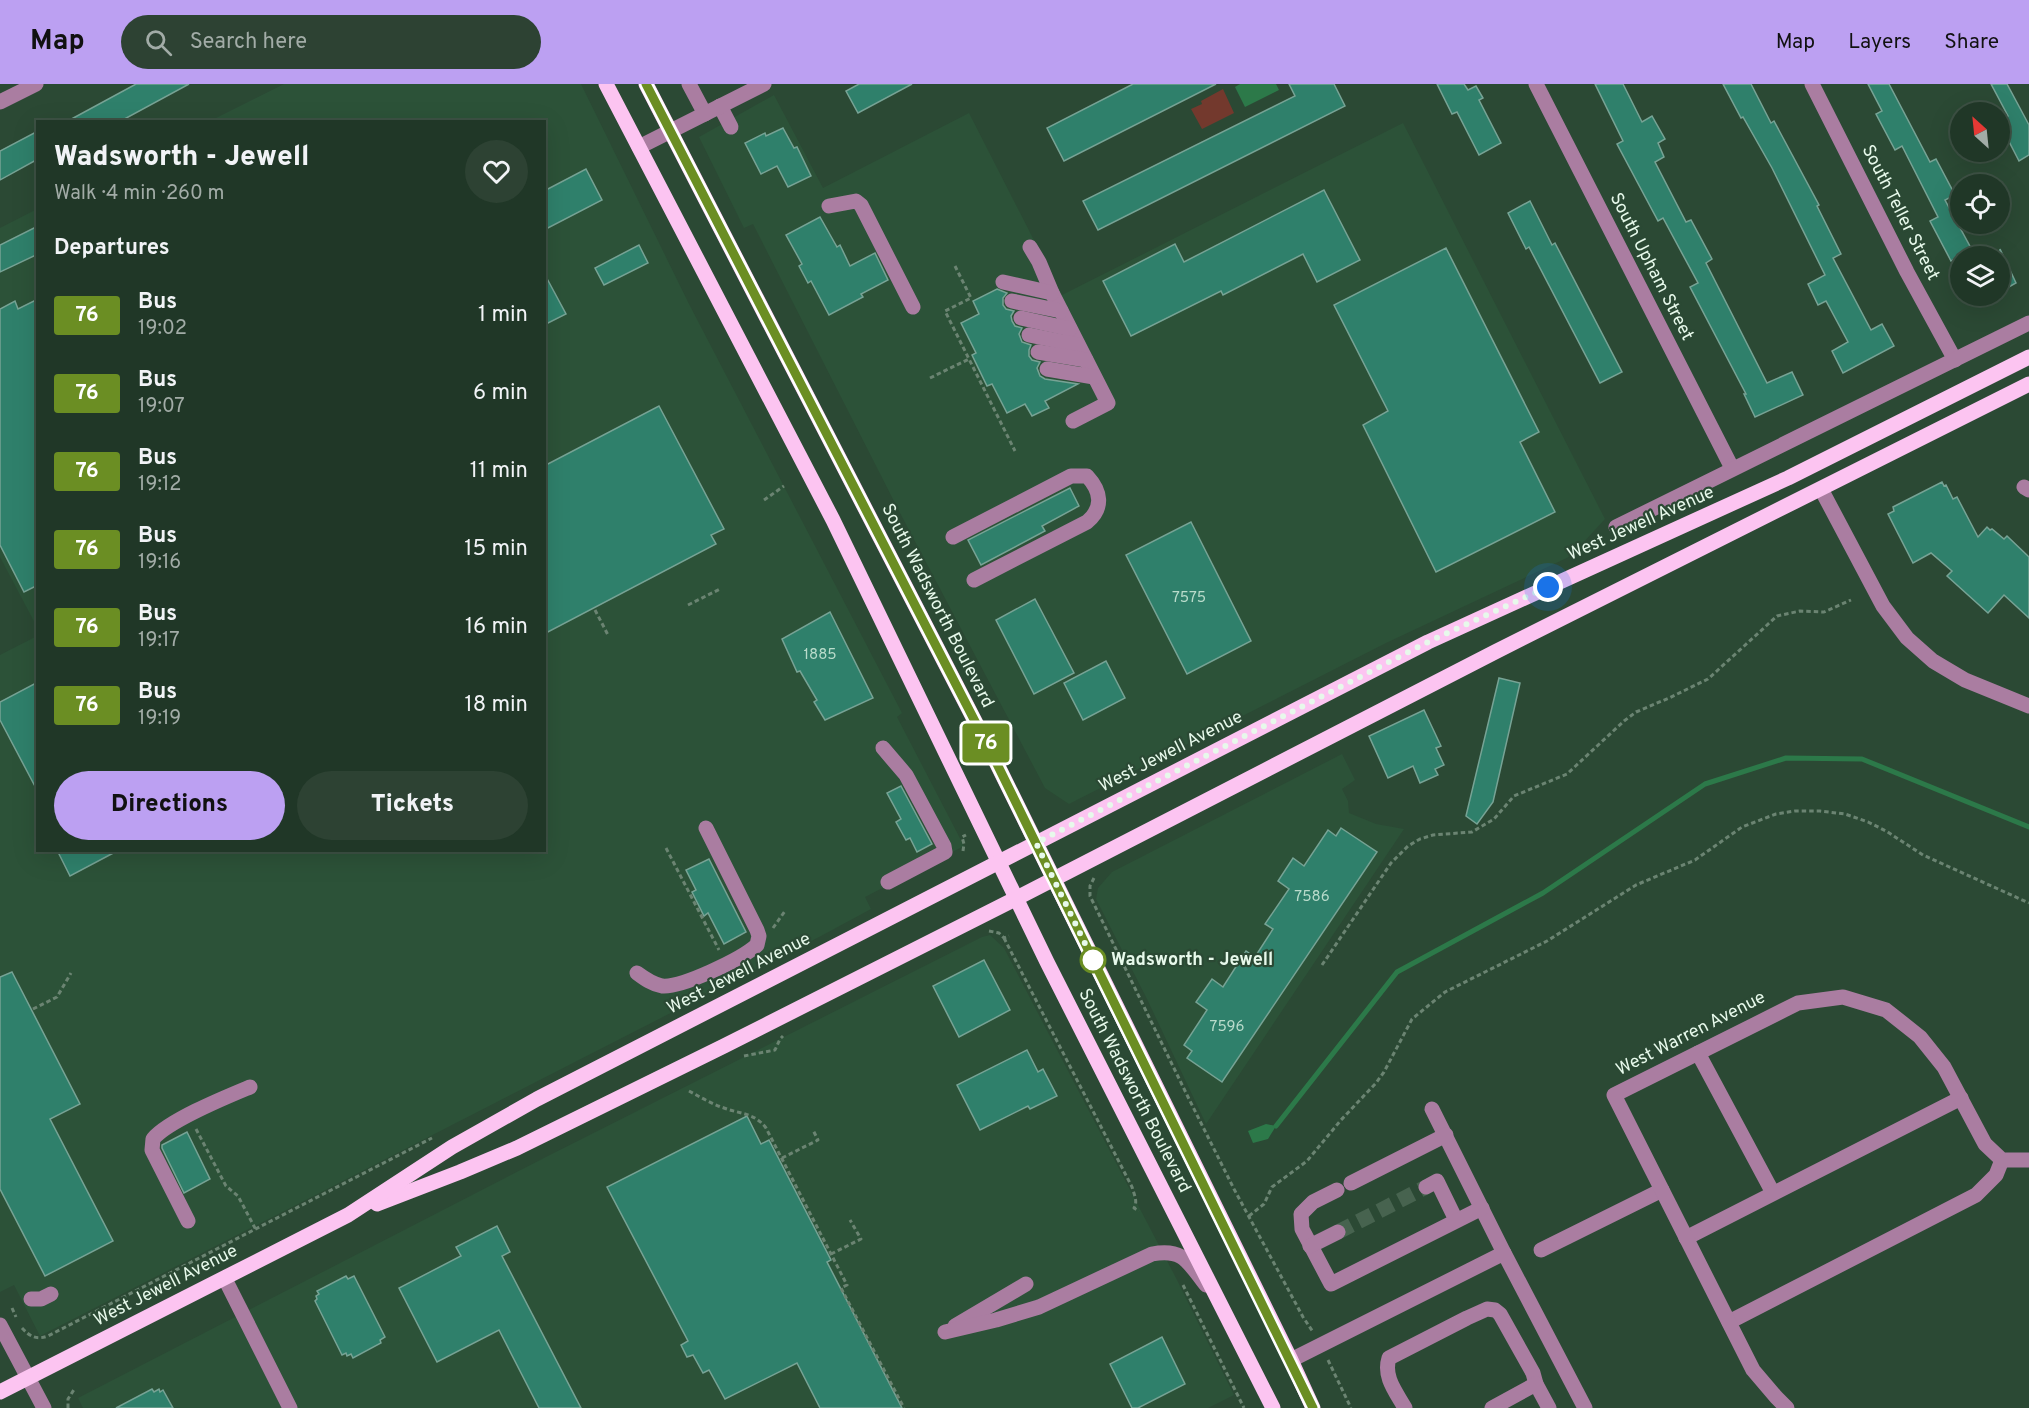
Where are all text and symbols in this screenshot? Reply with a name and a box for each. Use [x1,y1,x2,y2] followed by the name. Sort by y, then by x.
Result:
[121,15,541,69] search box
[30,24,85,60] text: Map
[142,26,175,59] icon: search
[190,29,307,56] text: Search here
[1776,29,1815,56] text: Map
[1848,29,1911,56] text: Layers
[1944,29,1999,56] text: Share
[1950,102,2010,162] north arrow
[1950,102,2010,306] map controls
[54,140,310,176] text: Wadsworth - Jewell
[465,140,528,203] button: heart
[1856,141,1944,285] street label: South Teller Street
[1950,174,2010,234] button: locate
[54,181,225,207] text: Walk · 4 min · 260 m
[1604,189,1698,345] street label: South Upham Street
[54,235,170,262] text: Departures
[1950,246,2010,306] button: layers
[138,289,177,316] text: Bus
[75,302,99,329] text: 76
[478,302,528,329] text: 1 min
[138,316,187,342] text: 19:02
[138,367,177,394] text: Bus
[75,380,99,407] text: 76
[473,380,528,407] text: 6 min
[138,394,185,420] text: 19:07
[138,445,177,472] text: Bus
[75,458,99,485] text: 76
[470,458,528,485] text: 11 min
[138,472,182,498] text: 19:12
[1564,481,1718,567] street label: West Jewell Avenue
[875,500,999,712] street label: South Wadsworth Boulevard
[138,523,177,550] text: Bus
[75,536,99,563] text: 76
[464,536,528,563] text: 15 min
[138,550,181,576] text: 19:16
[1533,572,1563,602] your location
[1172,589,1206,608] house number: 7575
[138,601,177,628] text: Bus
[75,614,99,641] text: 76
[465,614,528,641] text: 16 min
[138,628,180,654] text: 19:17
[803,646,837,665] house number: 1885
[138,679,177,706] text: Bus
[75,692,99,719] text: 76
[465,692,528,719] text: 18 min
[138,706,181,732] text: 19:19
[1095,706,1247,798] street label: West Jewell Avenue
[959,724,1013,762] line badge: 76
[974,730,998,757] text: 76
[54,771,285,840] button: Directions
[297,771,528,840] button: Tickets
[1294,888,1330,907] house number: 7586
[663,928,815,1020] street label: West Jewell Avenue
[1080,947,1106,973] marker: Wadsworth - Jewell
[1111,949,1273,972] place label: Wadsworth - Jewell
[1072,985,1196,1197] street label: South Wadsworth Boulevard
[1612,986,1770,1082] street label: West Warren Avenue
[1210,1018,1244,1037] house number: 7596
[90,1240,242,1332] street label: West Jewell Avenue

